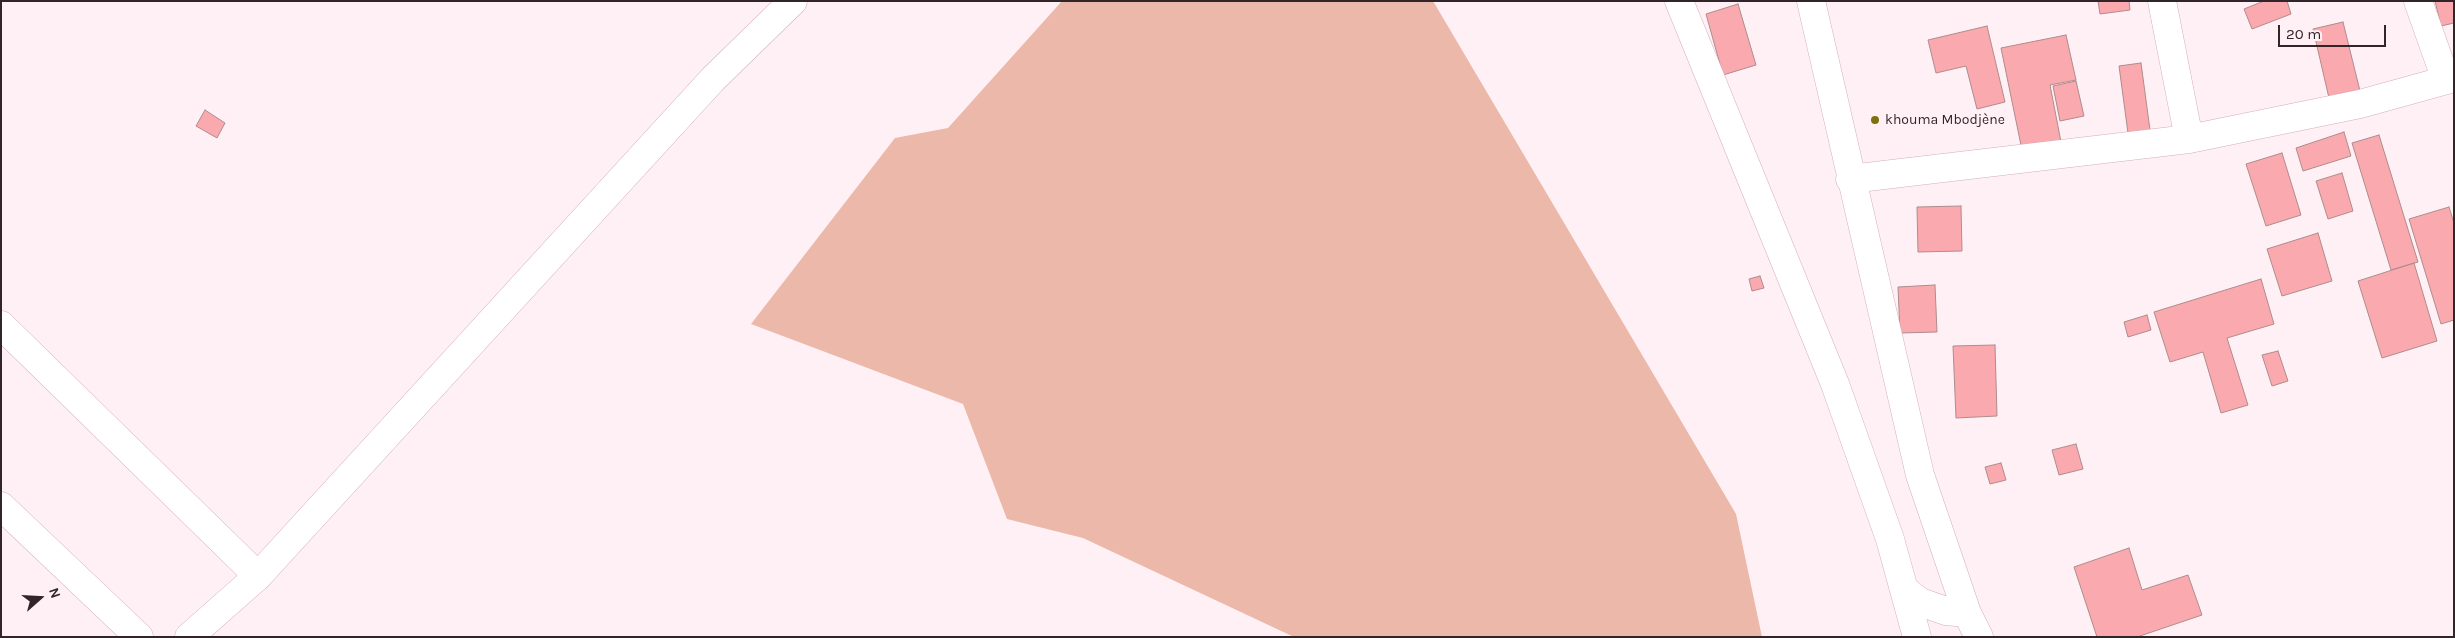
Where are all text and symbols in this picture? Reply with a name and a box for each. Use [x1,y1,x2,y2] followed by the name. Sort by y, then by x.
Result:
[2280,15,2388,47] scale bar
[2286,25,2321,43] text: 20 m
[1885,112,2005,128] place label: khouma Mbodjène
[1869,114,1881,126] marker: khouma Mbodjène
[15,573,65,623] north arrow
[45,585,64,600] text: N

